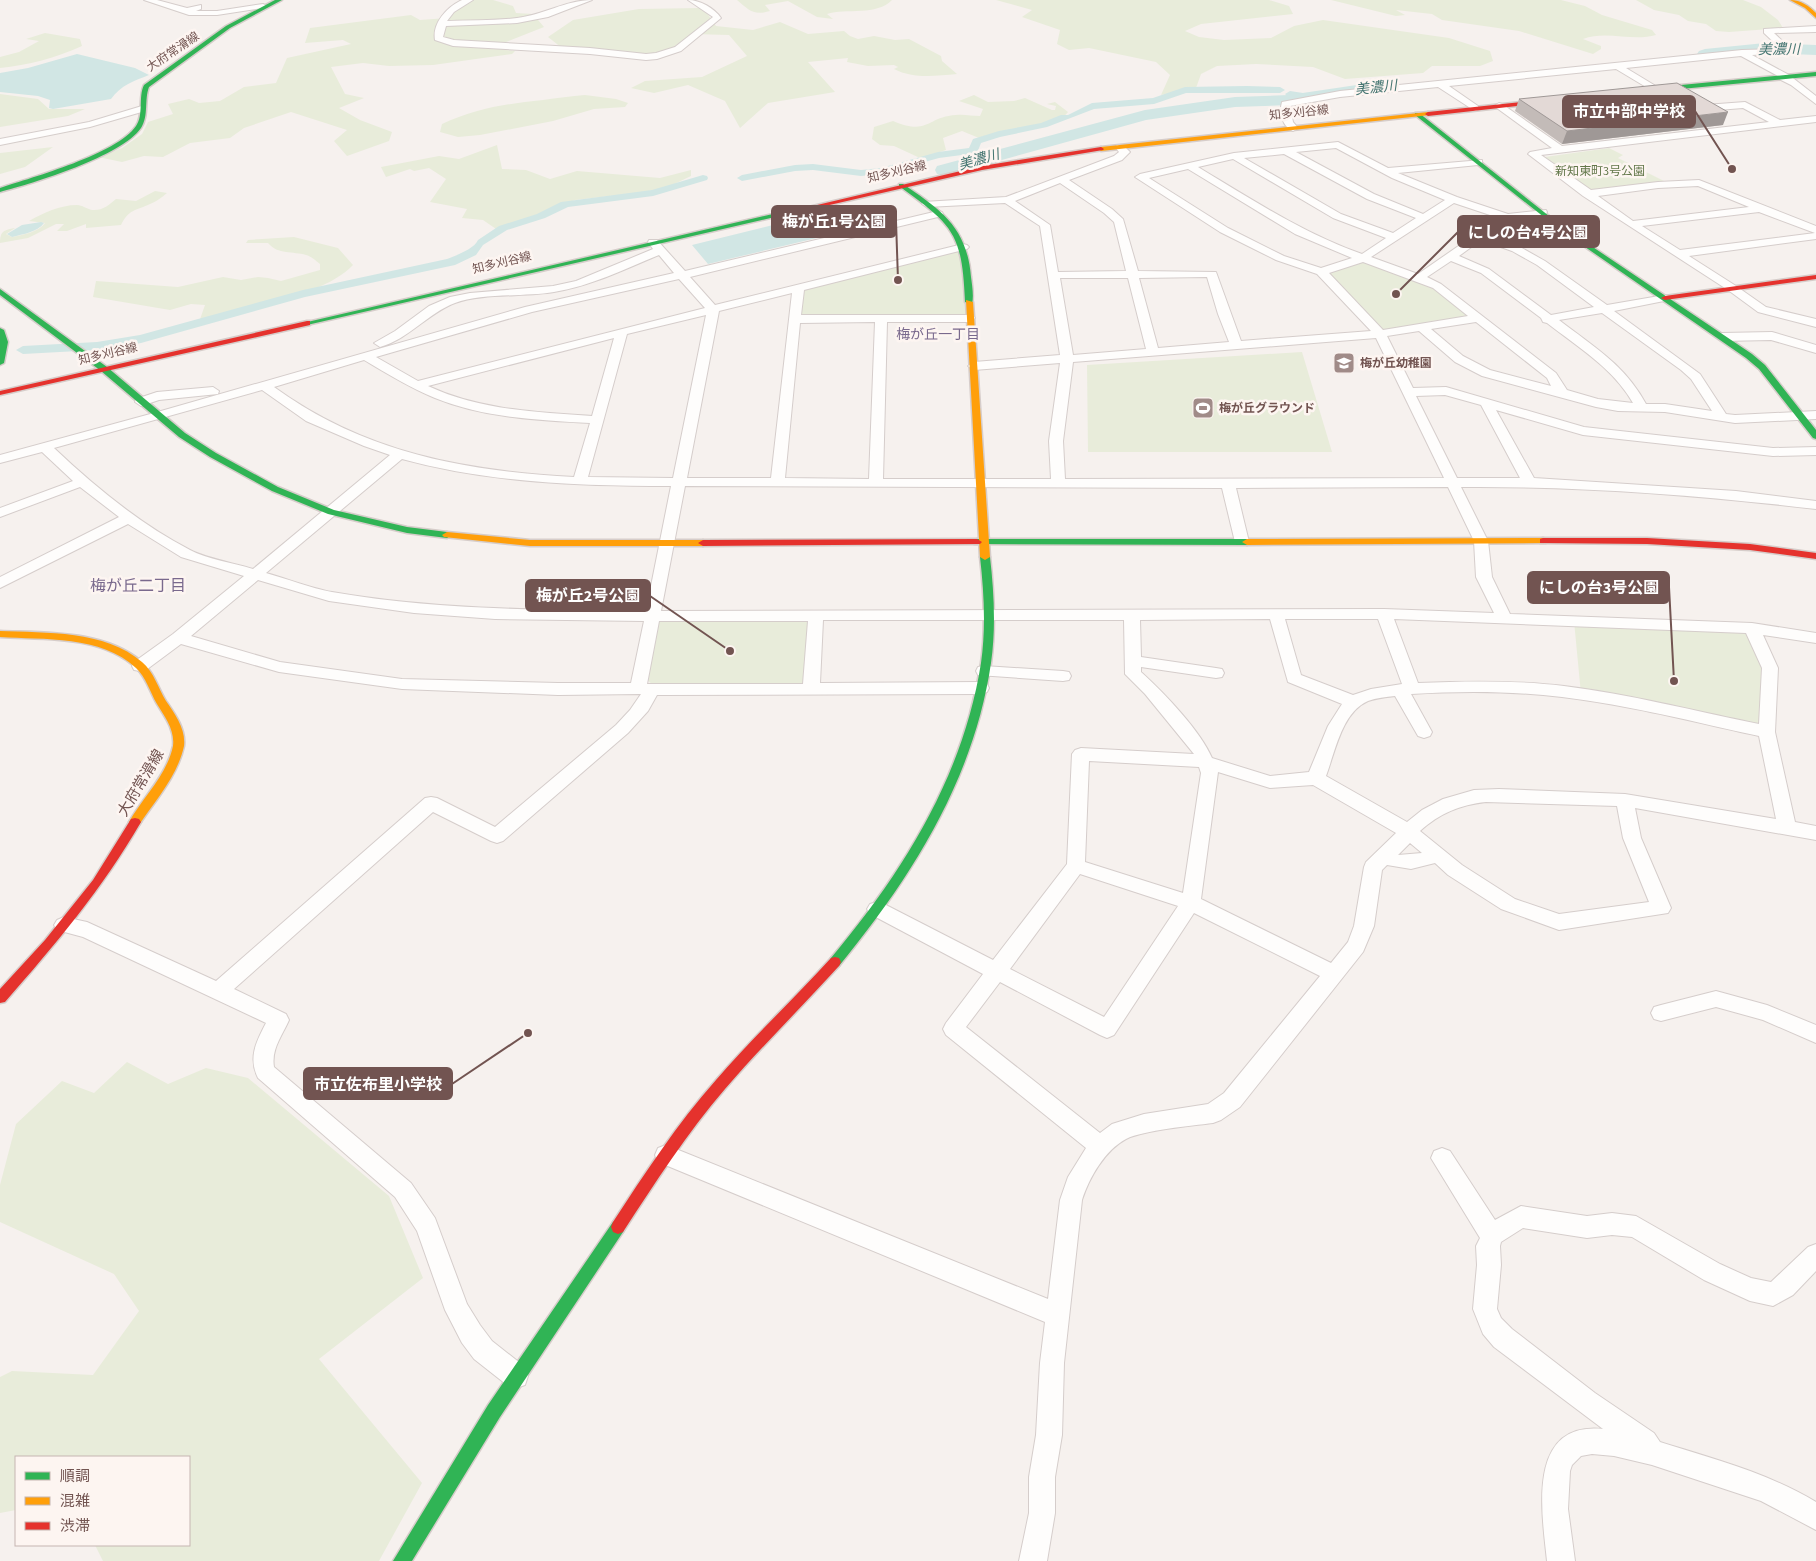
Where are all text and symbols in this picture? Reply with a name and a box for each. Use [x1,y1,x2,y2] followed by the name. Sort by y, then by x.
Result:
[143,28,203,76] street label: 大府常滑線
[1758,40,1802,60] water label: 美濃川
[1354,76,1400,100] water label: 美濃川
[1563,96,1695,127] callout: 市立中部中学校
[1268,101,1330,125] street label: 知多刈谷線
[1573,101,1685,123] text: 市立中部中学校
[956,144,1004,175] water label: 美濃川
[866,157,928,187] street label: 知多刈谷線
[1555,163,1645,180] park label: 新知東町3号公園
[772,206,896,237] callout: 梅が丘1号公園
[782,211,886,233] text: 梅が丘1号公園
[1458,216,1599,247] callout: にしの台4号公園
[1468,222,1588,244] text: にしの台4号公園
[471,248,533,278] street label: 知多刈谷線
[896,325,980,345] district label: 梅が丘一丁目
[77,339,139,369] street label: 知多刈谷線
[1332,351,1356,375] school or university icon: 梅が丘幼稚園
[1360,355,1432,372] place label: 梅が丘幼稚園
[1191,396,1215,420] sports icon: 梅が丘グラウンド
[1219,400,1315,417] place label: 梅が丘グラウンド
[1528,572,1669,603] callout: にしの台3号公園
[90,575,186,597] district label: 梅が丘二丁目
[1539,577,1659,599] text: にしの台3号公園
[526,580,650,611] callout: 梅が丘2号公園
[536,585,640,607] text: 梅が丘2号公園
[113,745,169,821] street label: 大府常滑線
[304,1068,452,1099] callout: 市立佐布里小学校
[314,1074,442,1096] text: 市立佐布里小学校
[15,1456,190,1546] legend
[60,1466,90,1487] text: 順調
[60,1491,90,1512] text: 混雑
[60,1516,90,1537] text: 渋滞

